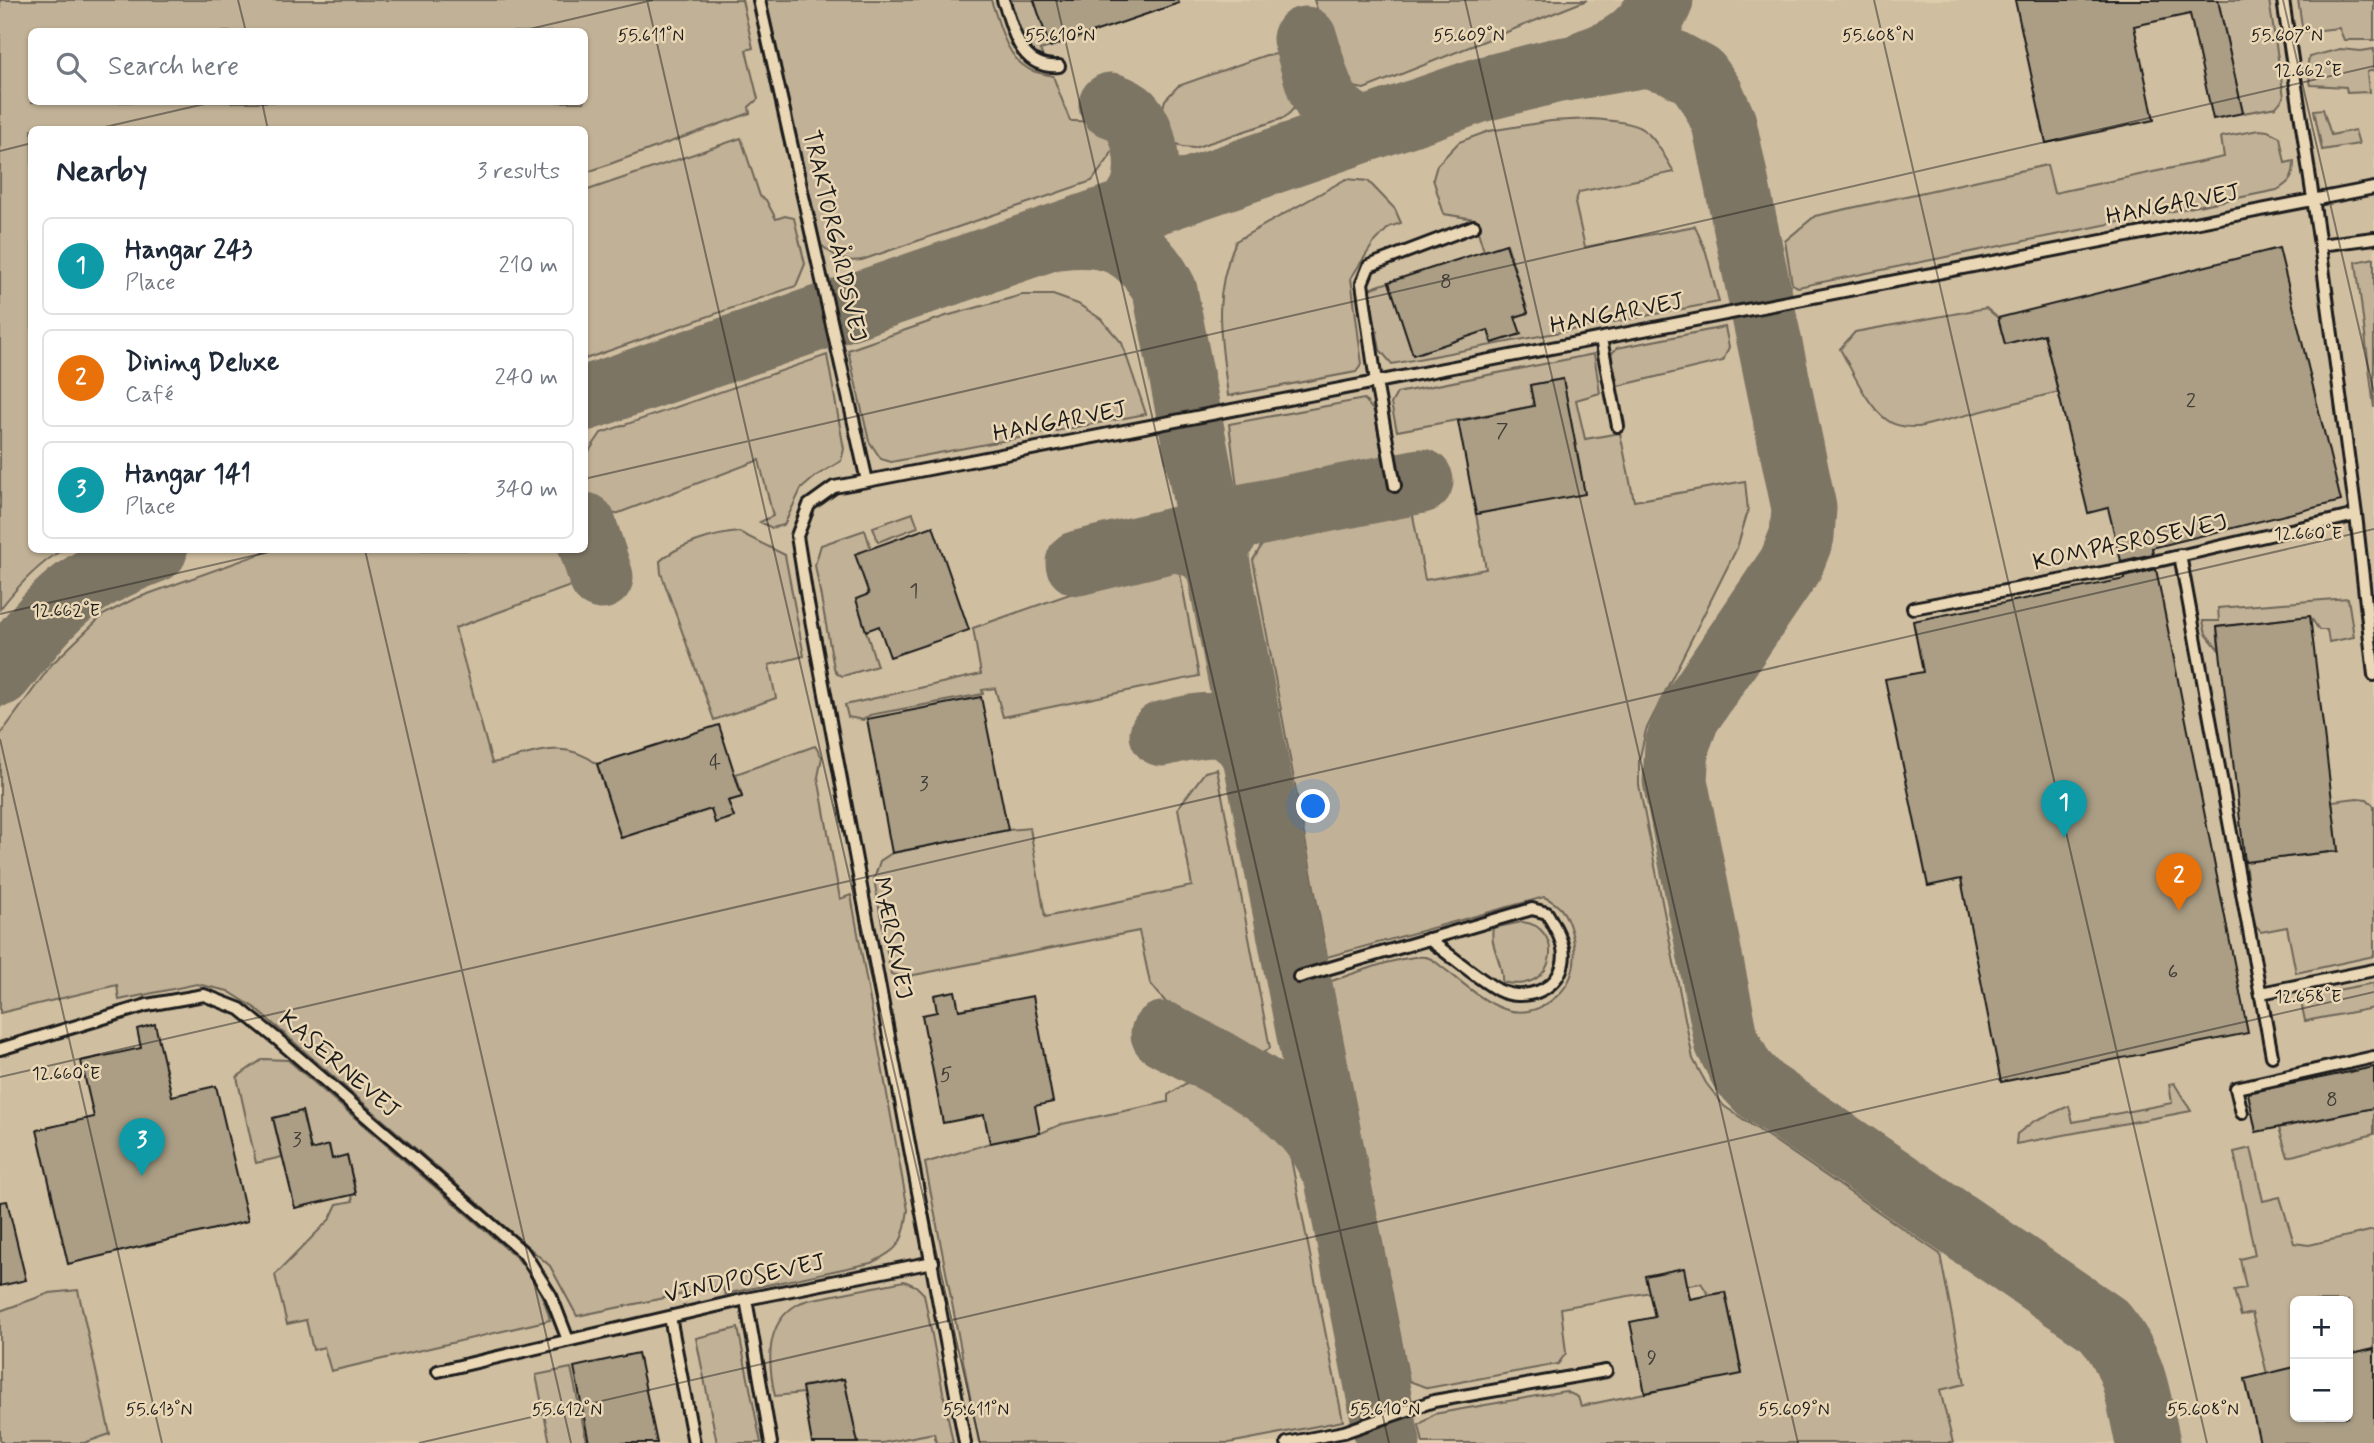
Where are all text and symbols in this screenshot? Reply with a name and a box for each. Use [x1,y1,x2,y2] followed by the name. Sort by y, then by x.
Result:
[618,24,684,48] text: 55.611°N
[1025,24,1095,48] text: 55.610°N
[1433,24,1505,48] text: 55.609°N
[1842,24,1914,48] text: 55.608°N
[2251,24,2323,48] text: 55.607°N
[28,28,588,105] search box
[52,48,90,86] icon: search
[108,50,239,84] text: Search here
[2274,59,2342,83] text: 12.662°E
[795,127,873,345] street label: TRAKTORGÅRDSVEJ
[56,152,147,191] text: Nearby
[477,157,560,187] text: 3 results
[2103,177,2243,233] street label: HANGARVEJ
[125,234,252,268] text: Hangar 243
[76,251,86,281] text: 1
[498,251,558,281] text: 210 m
[125,268,176,298] text: Place
[1440,268,1452,296] house number: 8
[1547,286,1687,342] street label: HANGARVEJ
[125,346,279,380] text: Dining Deluxe
[75,363,87,393] text: 2
[494,363,558,393] text: 240 m
[125,380,174,410] text: Café
[2186,387,2196,415] house number: 2
[990,394,1130,450] street label: HANGARVEJ
[1496,417,1509,445] house number: 7
[125,458,251,492] text: Hangar 141
[76,475,86,505] text: 3
[495,475,558,505] text: 340 m
[125,492,176,522] text: Place
[2030,507,2230,579] street label: KOMPASROSEVEJ
[2274,522,2342,546] text: 12.660°E
[909,577,919,605] house number: 1
[32,599,100,623] text: 12.662°E
[709,749,721,777] house number: 4
[919,770,929,798] house number: 3
[2041,780,2087,838] pin: 1
[1296,789,1330,823] your location
[2156,853,2202,911] pin: 2
[865,874,919,1002] street label: MÆRSKVEJ
[2168,958,2178,986] house number: 6
[2275,985,2341,1009] text: 12.658°E
[272,1004,406,1126] street label: KASERNEVEJ
[940,1061,952,1089] house number: 5
[32,1062,100,1086] text: 12.660°E
[2326,1086,2338,1114] house number: 8
[119,1118,165,1176] pin: 3
[292,1126,302,1154] house number: 3
[662,1247,828,1311] street label: VINDPOSEVEJ
[2290,1296,2353,1422] map controls
[2290,1296,2353,1359] button: +
[1647,1344,1657,1372] house number: 9
[2290,1359,2353,1422] button: −
[126,1398,193,1422] text: 55.613°N
[532,1398,602,1422] text: 55.612°N
[943,1398,1009,1422] text: 55.611°N
[1350,1398,1420,1422] text: 55.610°N
[1758,1398,1830,1422] text: 55.609°N
[2167,1398,2239,1422] text: 55.608°N

